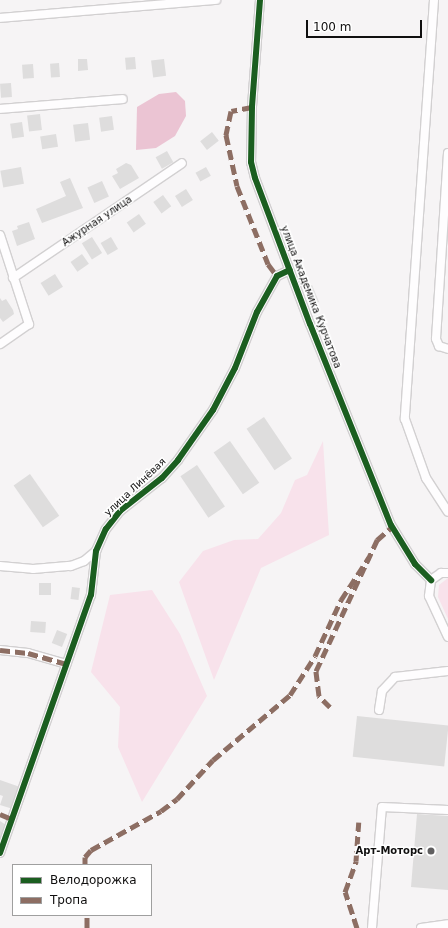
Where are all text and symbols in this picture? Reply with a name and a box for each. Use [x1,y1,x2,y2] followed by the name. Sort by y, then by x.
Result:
[308,12,424,38] scale bar
[313,20,351,34] text: 100 m
[60,193,134,249] street label: Ажурная улица
[278,224,344,370] street label: улица Академика Курчатова
[102,455,168,519] street label: улица Линёвая
[356,845,423,857] place label: Арт-Моторс
[426,846,436,856] marker: Арт-Моторс
[12,864,152,916] legend
[50,873,137,887] text: Велодорожка
[50,893,88,907] text: Тропа

